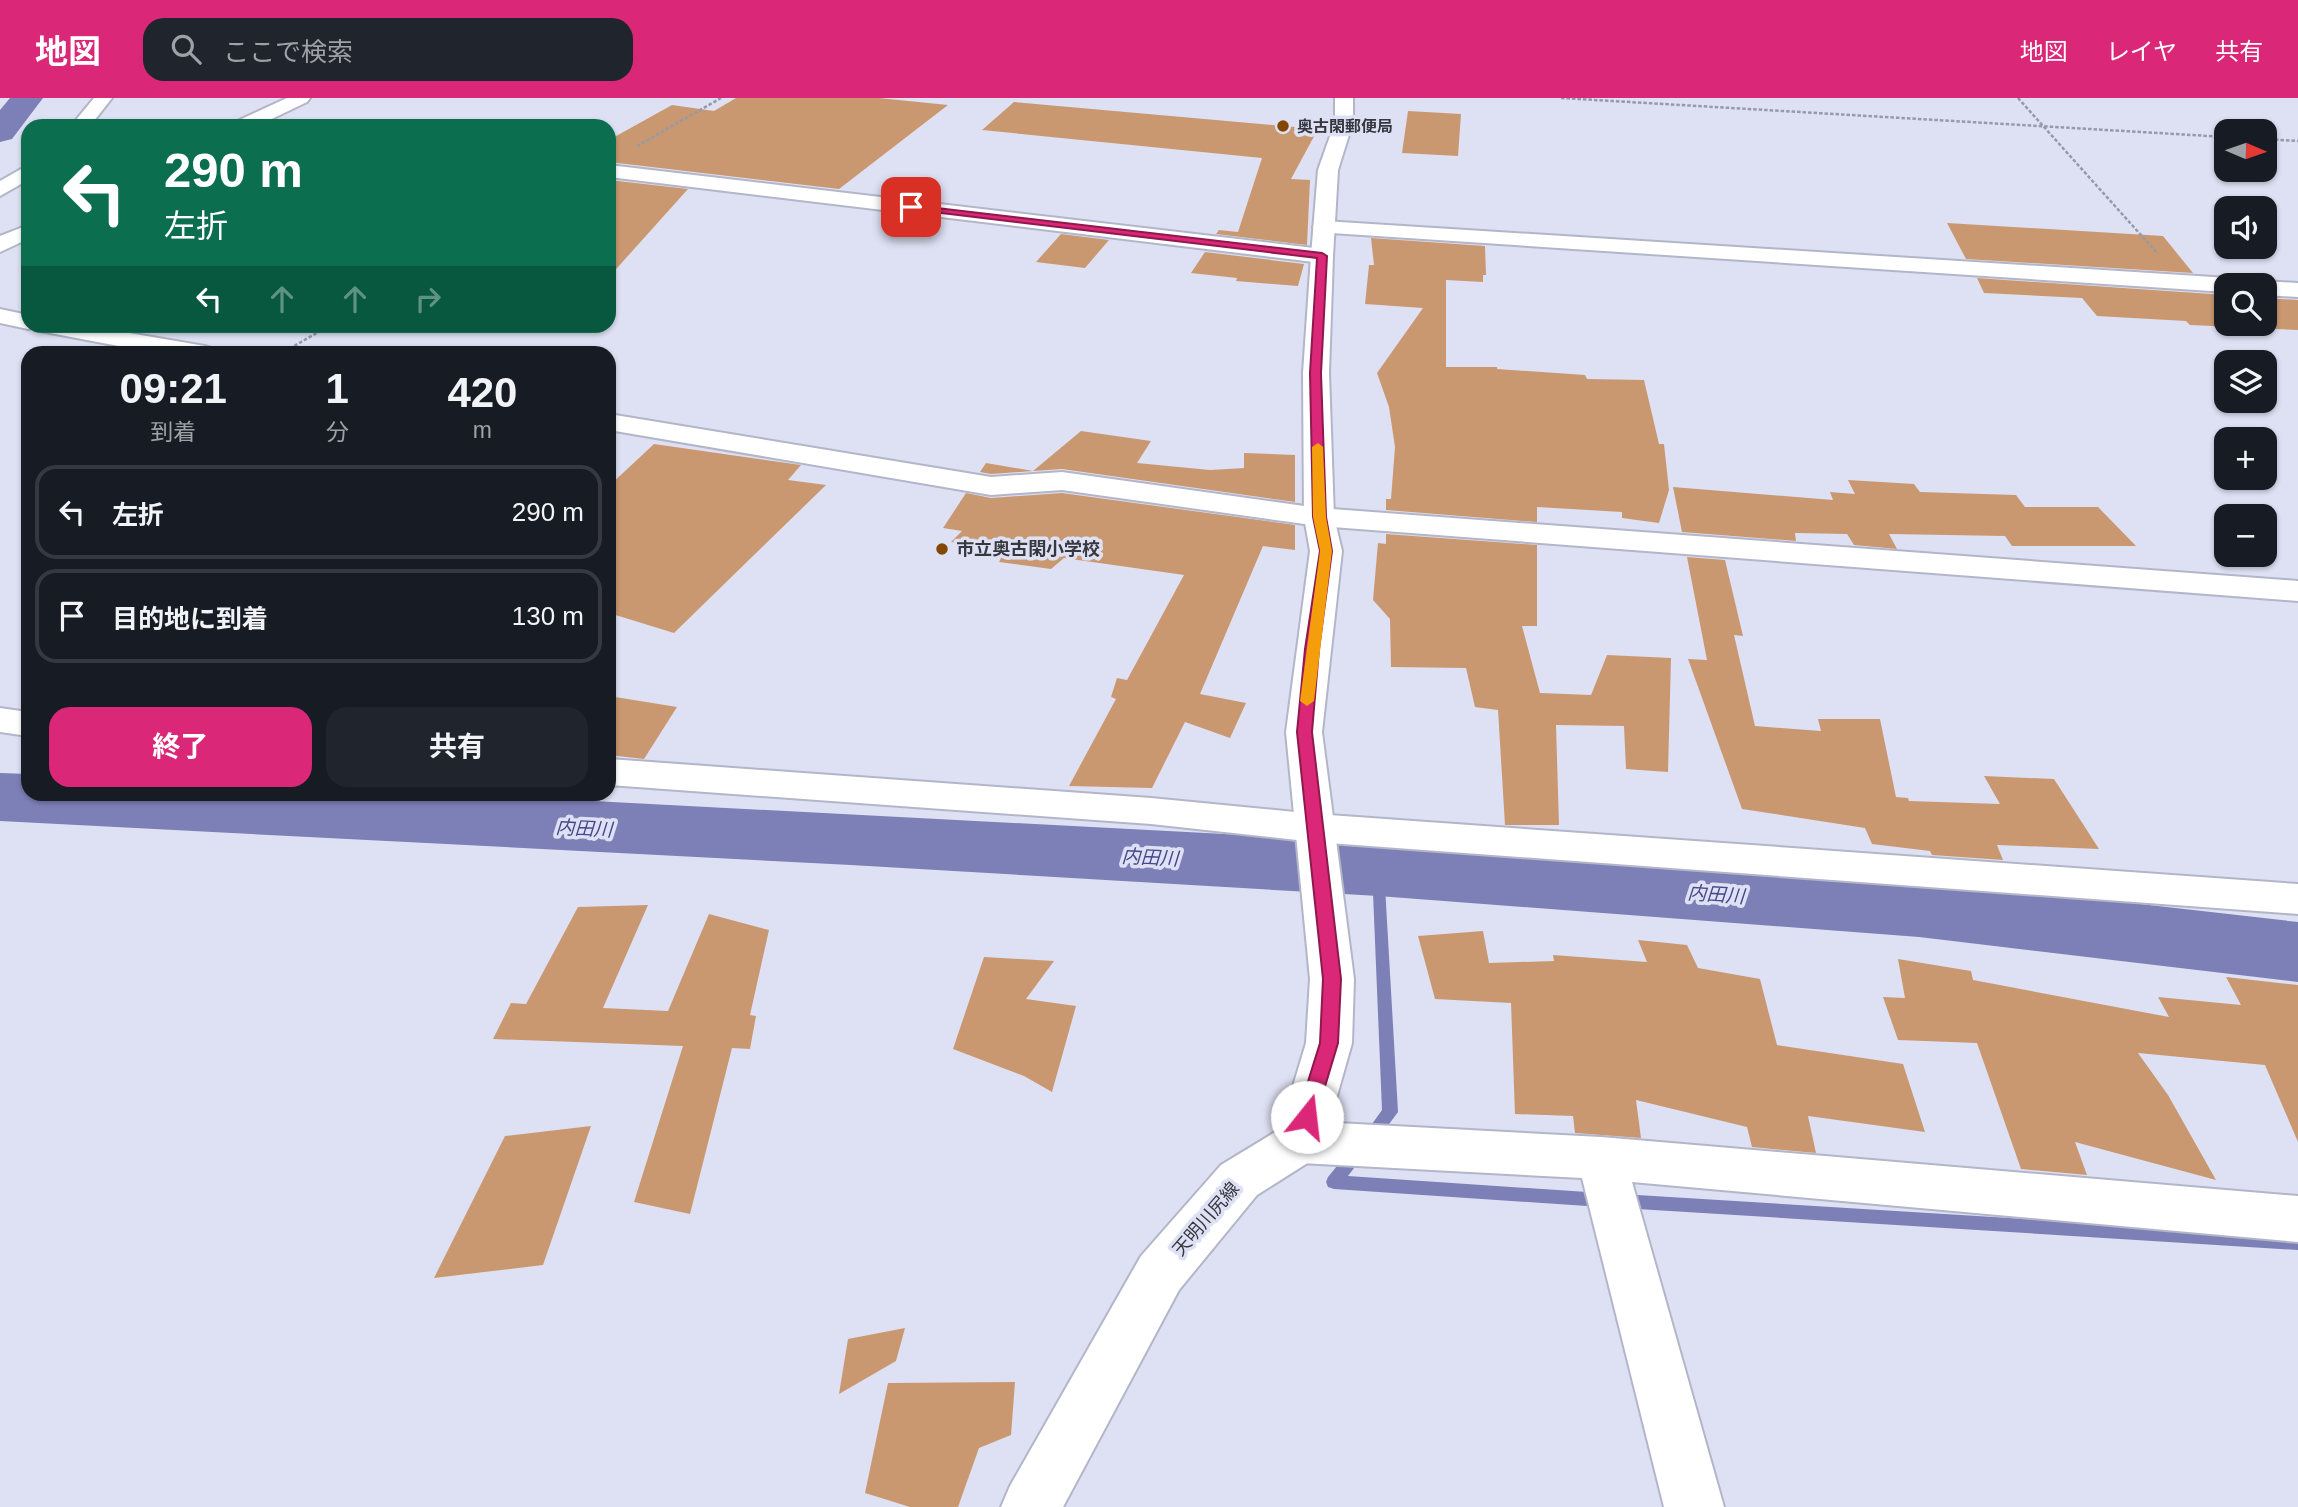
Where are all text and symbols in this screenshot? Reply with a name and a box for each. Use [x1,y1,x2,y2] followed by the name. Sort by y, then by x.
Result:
[143,18,633,81] search box
[167,30,205,68] icon: search
[35,33,101,70] text: 地図
[223,37,353,67] text: ここで検索
[2020,38,2068,65] text: 地図
[2106,38,2177,65] text: レイヤ
[2215,38,2263,65] text: 共有
[1275,118,1291,134] marker: 奥古閑郵便局
[1297,118,1393,135] place label: 奥古閑郵便局
[2214,119,2277,182] north arrow
[2214,119,2277,567] map controls
[164,143,303,197] text: 290 m
[49,147,140,238] icon: left
[881,177,941,237] pin
[892,188,930,226] icon: arrive
[2214,196,2277,259] button: sound
[164,208,228,244] text: 左折
[2214,273,2277,336] button: search
[190,280,228,318] icon: left
[263,280,301,318] icon: ahead
[336,280,374,318] icon: ahead
[409,280,447,318] icon: right
[2214,350,2277,413] button: layers
[120,365,227,412] text: 09:21
[325,365,349,412] text: 1
[447,369,517,416] text: 420
[473,417,492,443] text: m
[150,419,196,445] text: 到着
[326,419,349,445] text: 分
[2214,427,2277,490] button: +
[53,493,91,531] icon: left
[512,497,584,527] text: 290 m
[112,500,164,530] text: 左折
[2214,504,2277,567] button: −
[956,539,1100,559] place label: 市立奥古閑小学校
[934,541,950,557] marker: 市立奥古閑小学校
[53,597,91,635] icon: arrive
[512,601,584,631] text: 130 m
[112,604,268,634] text: 目的地に到着
[49,707,312,787] button: 終了
[326,707,588,787] button: 共有
[555,817,615,841] water label: 内田川
[1121,846,1181,870] water label: 内田川
[1687,882,1747,907] water label: 内田川
[1270,1080,1344,1154] position arrow
[1169,1178,1243,1260] street label: 天明川尻線

